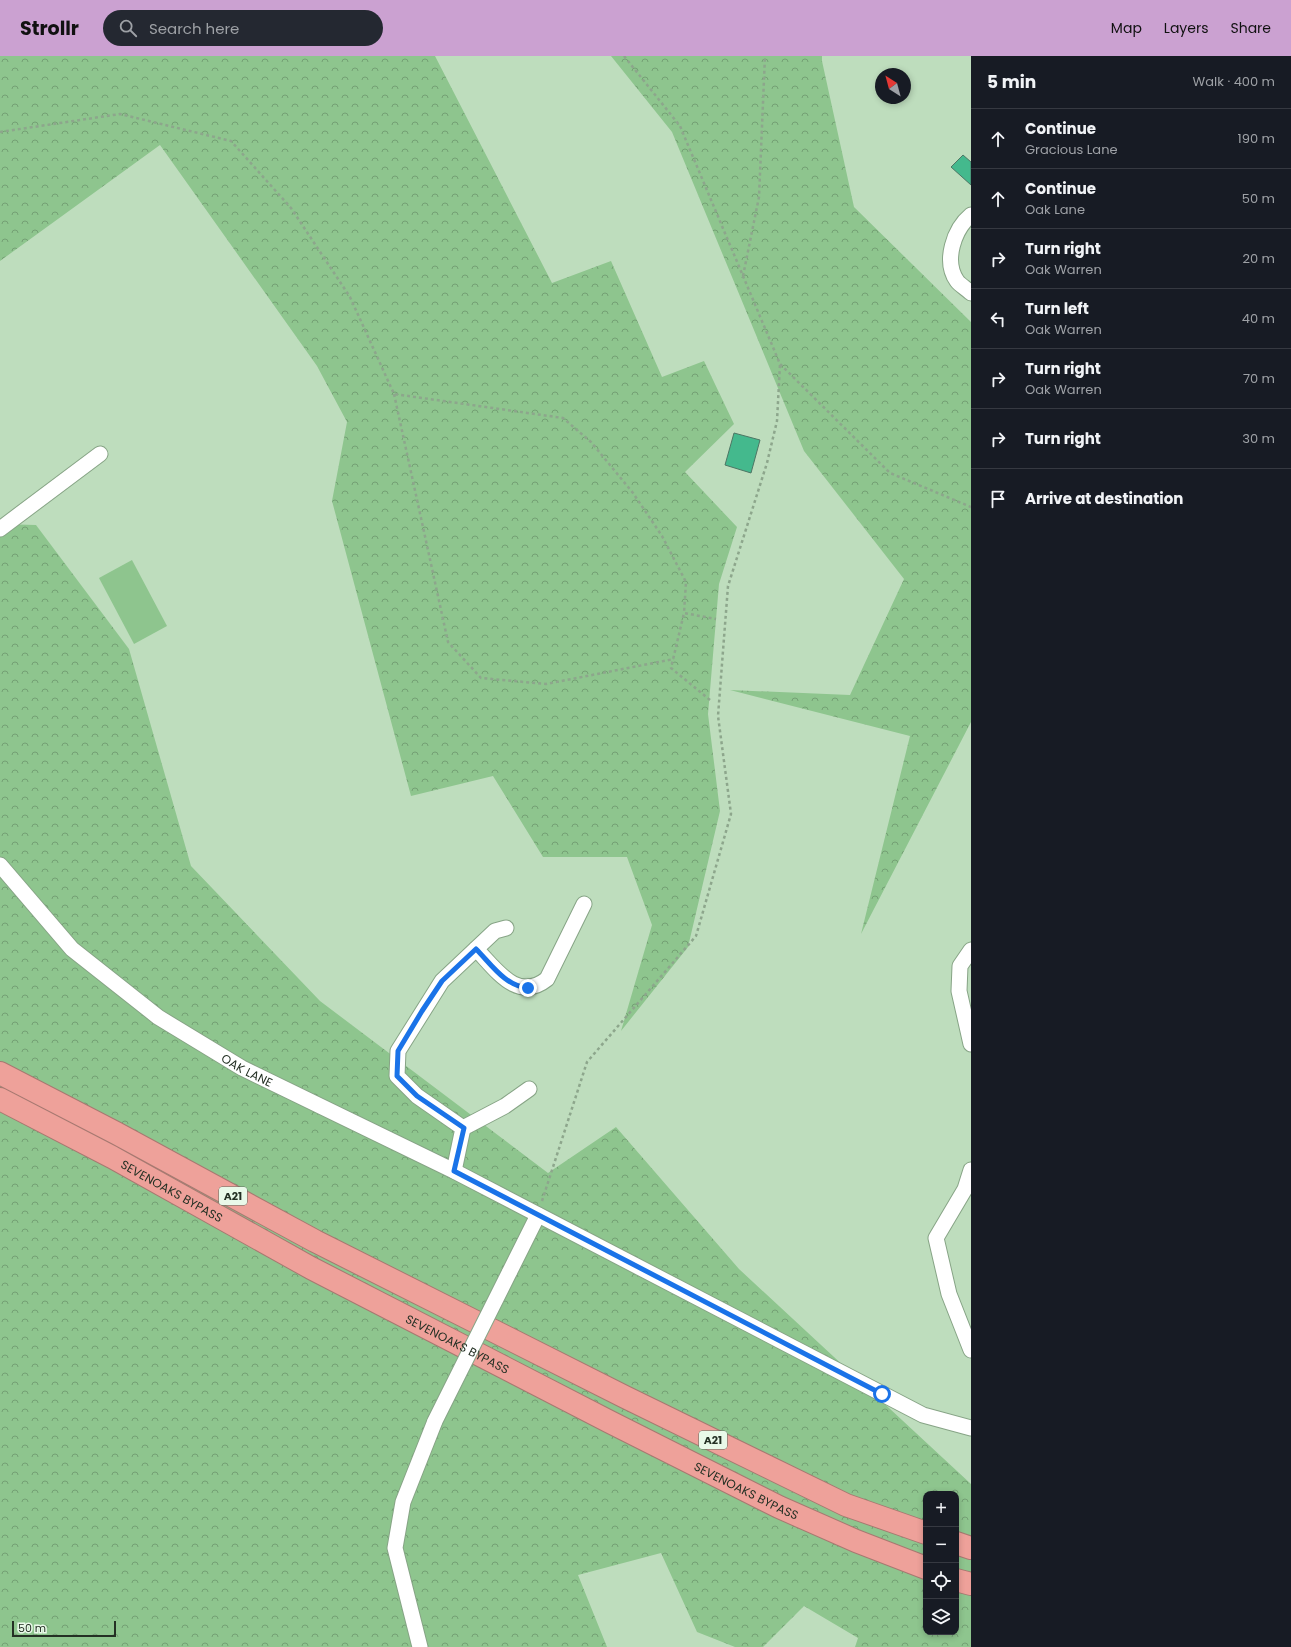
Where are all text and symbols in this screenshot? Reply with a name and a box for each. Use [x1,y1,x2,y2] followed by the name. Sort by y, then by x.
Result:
[103,10,383,46] search box
[20,15,79,42] text: Strollr
[117,17,139,39] icon: search
[149,18,239,39] text: Search here
[1111,18,1142,38] text: Map
[1164,18,1208,38] text: Layers
[1230,18,1271,38] text: Share
[875,68,911,104] north arrow
[987,70,1036,94] text: 5 min
[1193,72,1275,91] text: Walk · 400 m
[1025,118,1096,139] text: Continue
[987,128,1009,150] icon: ahead
[1238,129,1275,148] text: 190 m
[1025,140,1118,159] text: Gracious Lane
[1025,178,1096,199] text: Continue
[987,188,1009,210] icon: ahead
[1242,189,1275,208] text: 50 m
[1025,200,1085,219] text: Oak Lane
[1025,238,1101,259] text: Turn right
[987,248,1009,270] icon: right
[1242,249,1275,268] text: 20 m
[1025,260,1102,279] text: Oak Warren
[1025,298,1089,319] text: Turn left
[987,308,1009,330] icon: left
[1242,309,1275,328] text: 40 m
[1025,320,1102,339] text: Oak Warren
[1025,358,1101,379] text: Turn right
[987,368,1009,390] icon: right
[1243,369,1275,388] text: 70 m
[1025,380,1102,399] text: Oak Warren
[987,428,1009,450] icon: right
[1025,428,1101,449] text: Turn right
[1242,429,1275,448] text: 30 m
[987,488,1009,510] icon: arrive
[1025,488,1183,509] text: Arrive at destination
[519,979,537,997] route end
[218,1049,276,1090] street label: OAK LANE
[118,1155,226,1226] street label: SEVENOAKS BYPASS
[219,1187,247,1205] road number: A21
[403,1310,512,1377] street label: SEVENOAKS BYPASS
[873,1385,891,1403] route start
[699,1431,727,1449] road number: A21
[691,1457,801,1523] street label: SEVENOAKS BYPASS
[923,1491,959,1635] map controls
[923,1491,959,1527] button: +
[923,1527,959,1563] button: −
[923,1563,959,1599] button: locate
[923,1599,959,1635] button: layers
[12,1619,116,1638] scale bar
[18,1620,46,1636] text: 50 m

